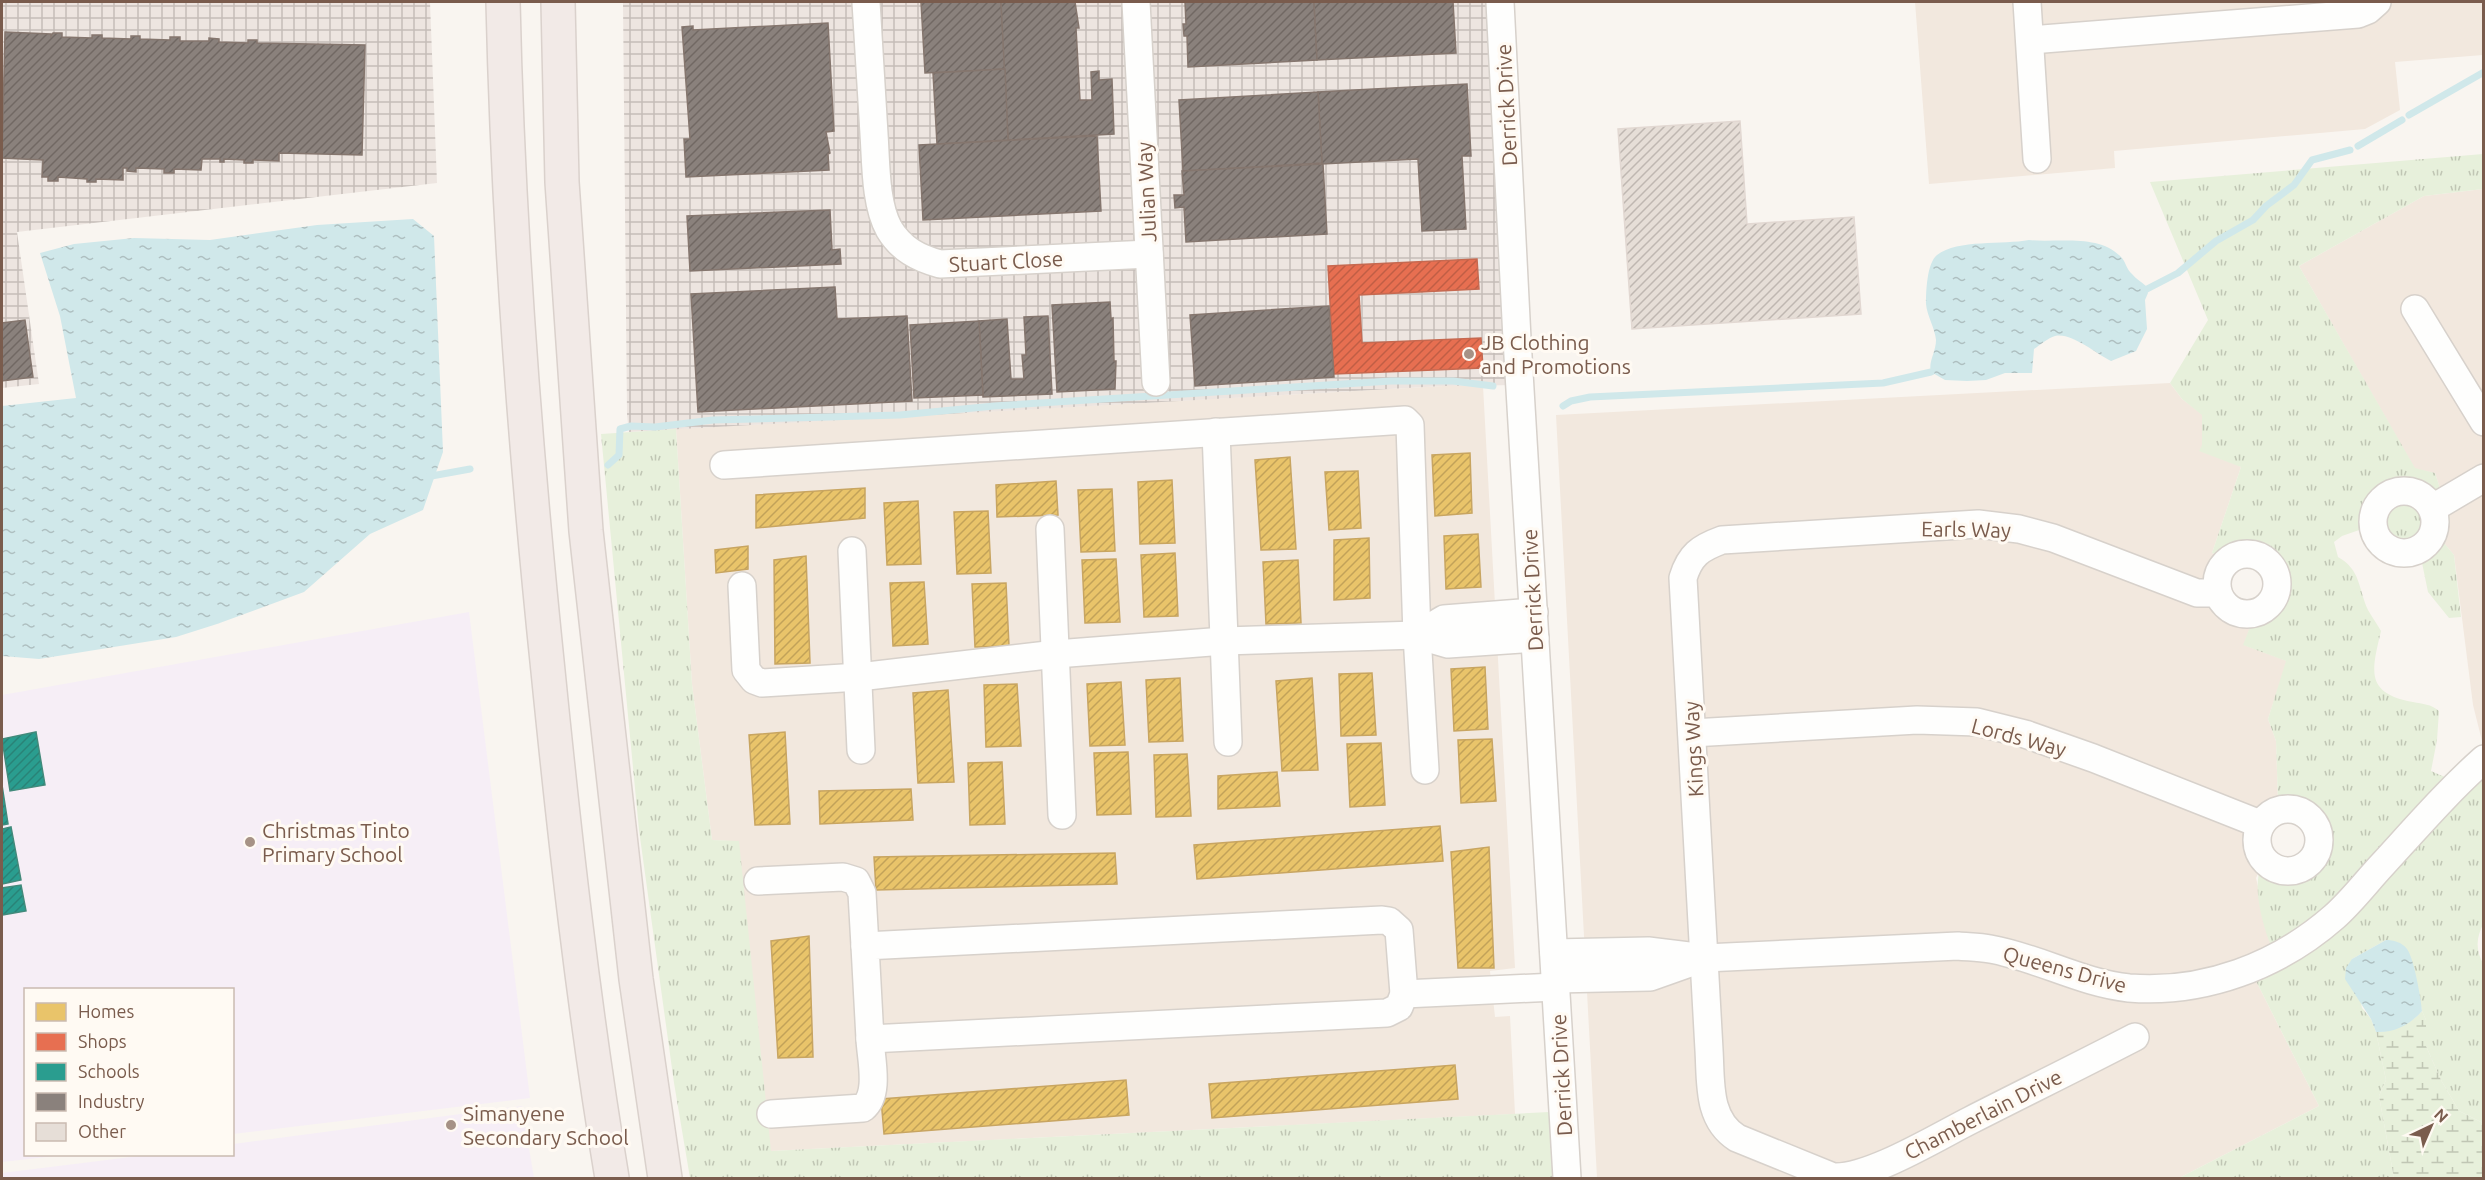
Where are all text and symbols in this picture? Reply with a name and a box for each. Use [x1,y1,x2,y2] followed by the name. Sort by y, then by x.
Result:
[1491,43,1521,167] street label: Derrick Drive
[1131,141,1161,243] street label: Julian Way
[948,246,1064,276] street label: Stuart Close
[1481,330,1631,378] place label: JB Clothing and Promotions
[1462,347,1476,361] marker: JB Clothing and Promotions
[1921,516,2011,542] street label: Earls Way
[1517,528,1547,652] street label: Derrick Drive
[1678,700,1708,798] street label: Kings Way
[1969,713,2069,761] street label: Lords Way
[262,818,410,866] place label: Christmas Tinto Primary School
[243,835,257,849] marker: Christmas Tinto Primary School
[2001,941,2129,997] street label: Queens Drive
[24,988,234,1156] legend
[78,1001,135,1021] text: Homes
[1546,1013,1576,1137] street label: Derrick Drive
[78,1031,127,1051] text: Shops
[78,1061,140,1081] text: Schools
[1900,1064,2066,1164] street label: Chamberlain Drive
[78,1091,145,1111] text: Industry
[2401,1096,2461,1156] north arrow
[463,1101,629,1149] place label: Simanyene Secondary School
[2431,1105,2452,1126] text: N
[444,1118,458,1132] marker: Simanyene Secondary School
[78,1121,126,1141] text: Other

